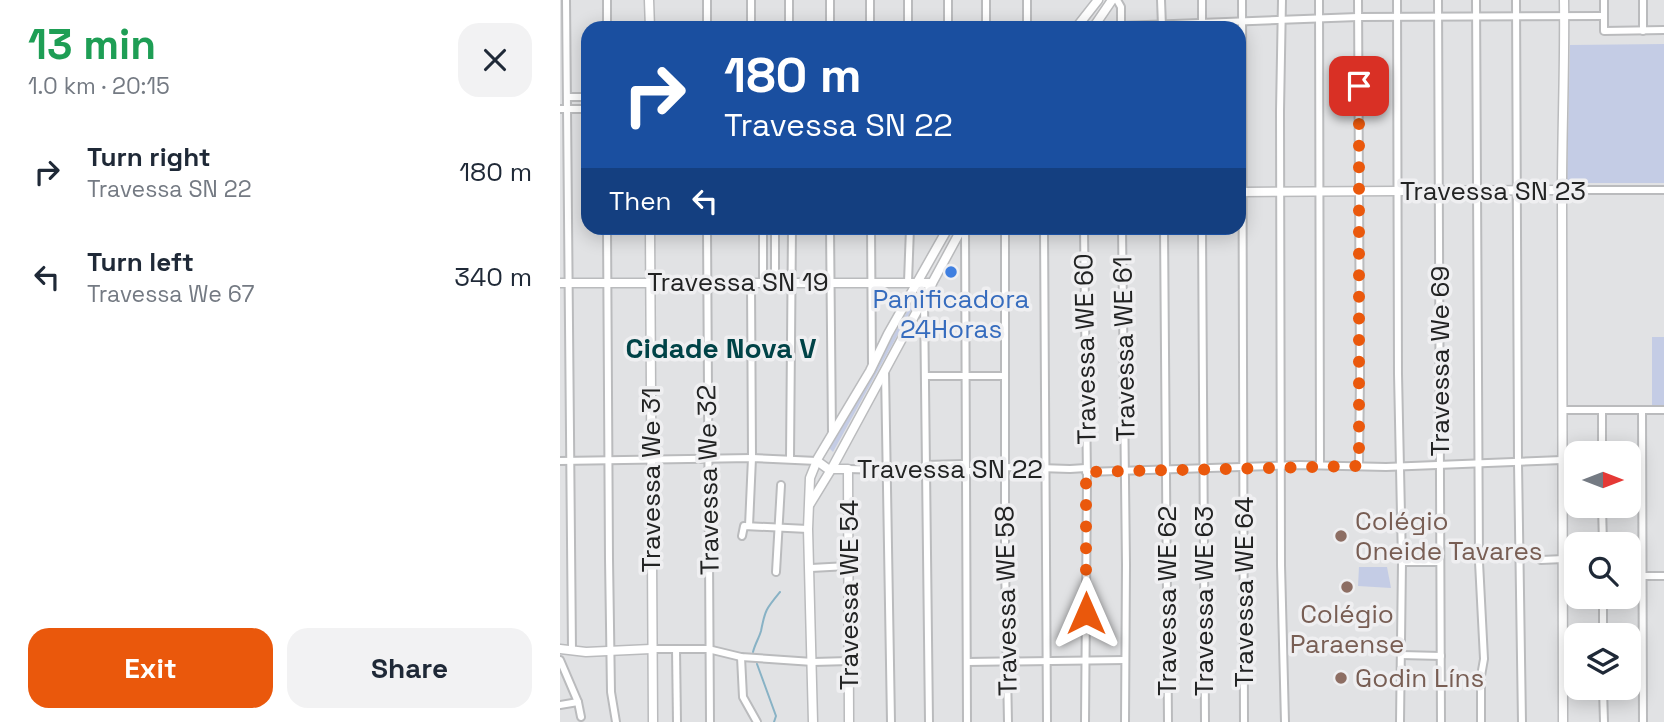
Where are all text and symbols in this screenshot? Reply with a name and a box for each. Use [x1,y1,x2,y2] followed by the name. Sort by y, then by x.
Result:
[28,18,156,71] text: 13 min
[458,23,532,97] button: close
[724,44,862,106] text: 180 m
[609,49,700,140] icon: right
[1329,56,1389,116] pin
[1340,67,1378,105] icon: arrive
[28,71,170,101] text: 1.0 km · 20:15
[724,105,953,145] text: Travessa SN 22
[87,140,211,174] text: Turn right
[28,153,66,191] icon: right
[459,155,532,189] text: 180 m
[87,174,252,204] text: Travessa SN 22
[1400,174,1586,208] street label: Travessa SN 23
[686,182,724,220] icon: left
[609,184,672,218] text: Then
[87,245,194,279] text: Turn left
[1066,253,1104,445] street label: Travessa WE 60
[1105,256,1143,442] street label: Travessa WE 61
[28,258,66,296] icon: left
[454,260,532,294] text: 340 m
[943,264,959,280] marker: Panificadora 24Horas
[647,265,829,299] street label: Travessa SN 19
[1423,266,1457,456] street label: Travessa We 69
[87,279,254,309] text: Travessa We 67
[872,282,1030,346] place label: Panificadora 24Horas
[625,330,817,366] district label: Cidade Nova V
[689,385,727,575] street label: Travessa We 32
[634,387,668,573] street label: Travessa We 31
[1564,441,1642,518] north arrow
[1564,441,1641,700] map controls
[857,452,1043,486] street label: Travessa SN 22
[1227,497,1261,687] street label: Travessa WE 64
[832,500,866,690] street label: Travessa WE 54
[1355,504,1543,568] place label: Colégio Oneide Tavares
[987,506,1025,696] street label: Travessa WE 58
[1150,506,1184,696] street label: Travessa WE 62
[1187,506,1221,696] street label: Travessa WE 63
[1333,528,1349,544] marker: Colégio Oneide Tavares
[1564,532,1641,609] button: search
[1049,576,1123,650] position arrow
[1339,579,1355,595] marker: Colégio Paraense
[1290,597,1404,661] place label: Colégio Paraense
[1564,623,1641,700] button: layers
[28,628,273,708] button: Exit
[287,628,532,708] button: Share
[1355,661,1484,695] place label: Godin Líns
[1333,670,1349,686] marker: Godin Líns

